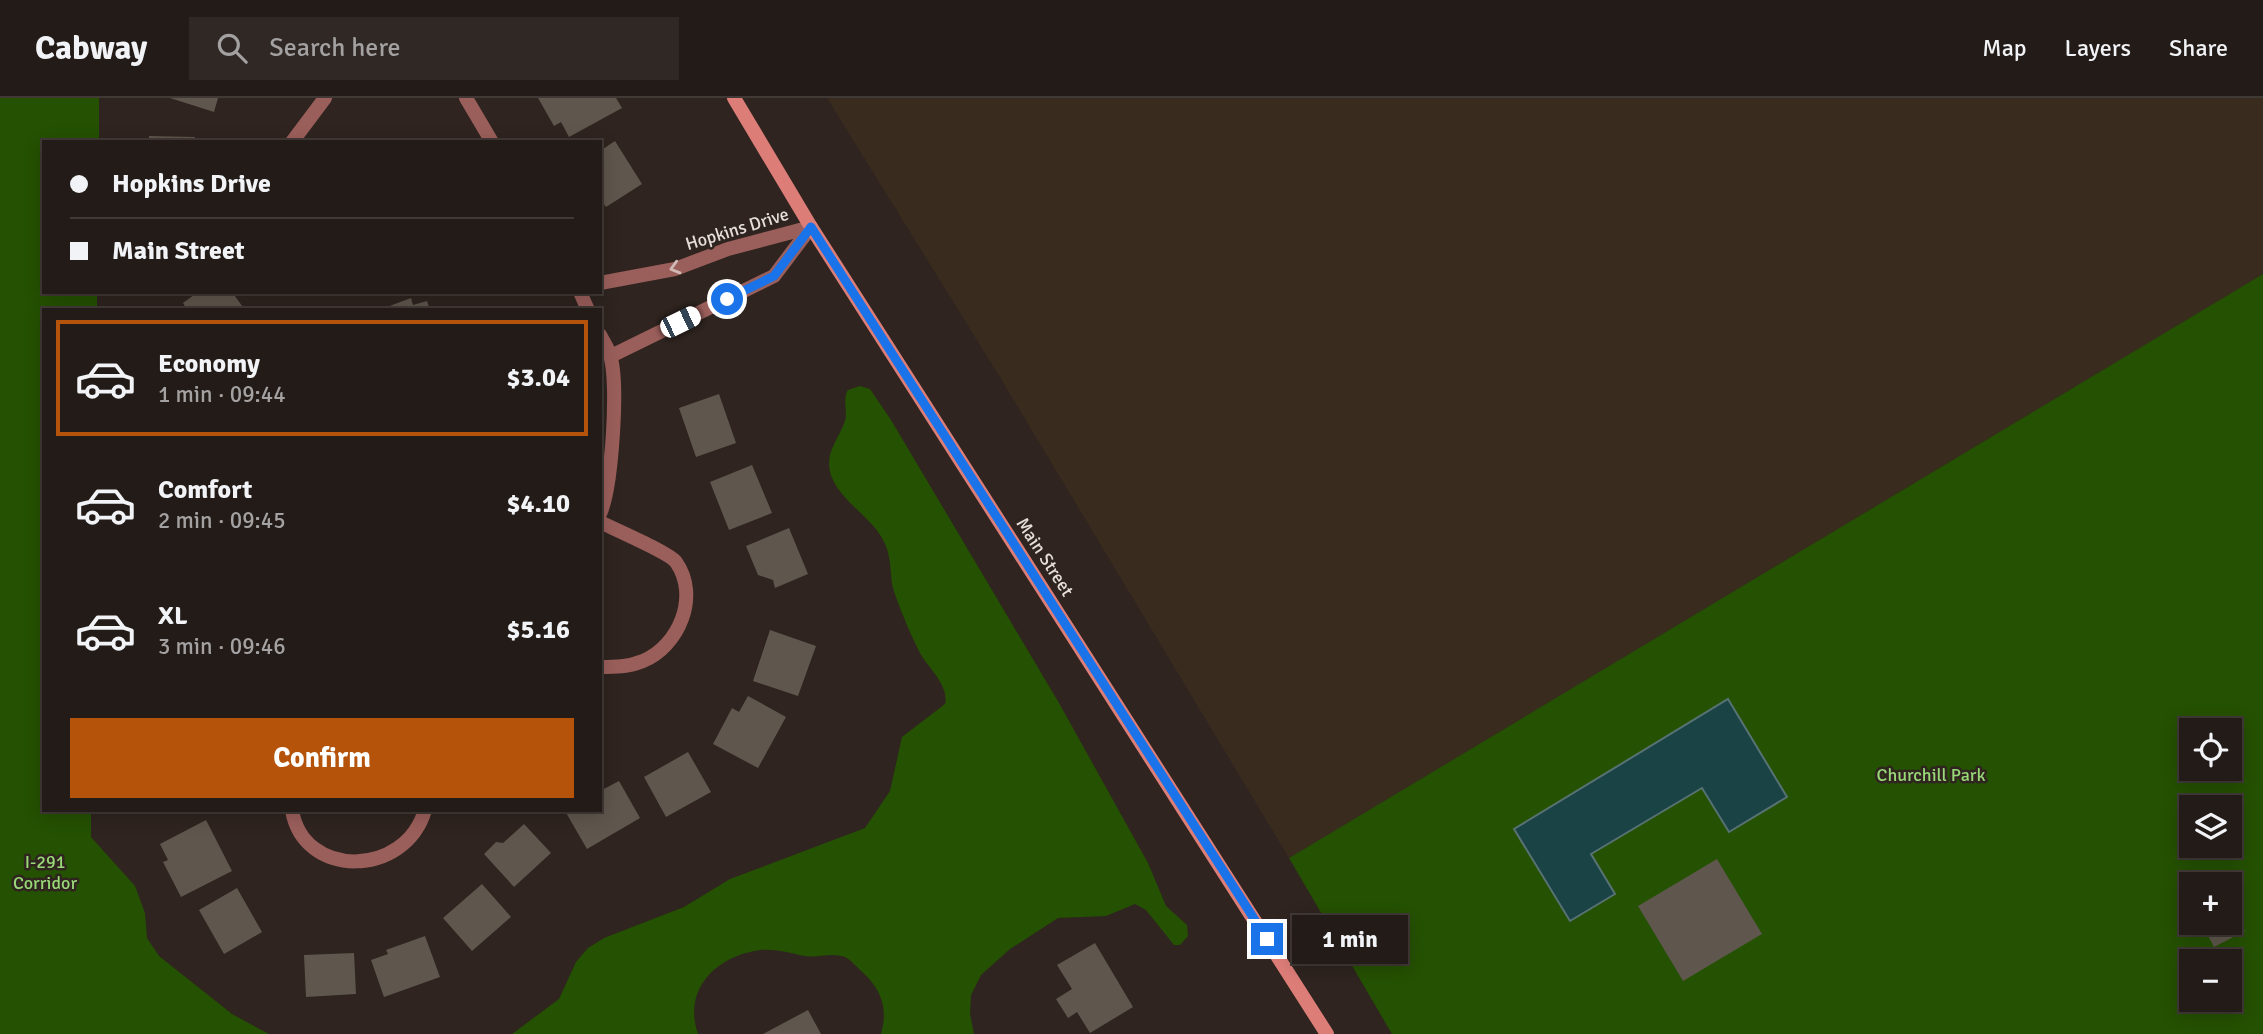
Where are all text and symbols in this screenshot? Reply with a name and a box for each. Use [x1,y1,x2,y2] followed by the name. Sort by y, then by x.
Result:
[189,17,679,80] search box
[35,28,147,69] text: Cabway
[213,29,251,67] icon: search
[269,32,400,64] text: Search here
[1982,33,2027,63] text: Map
[2065,33,2131,63] text: Layers
[2169,33,2228,63] text: Share
[112,168,271,200] text: Hopkins Drive
[683,203,791,255] street label: Hopkins Drive
[112,235,245,267] text: Main Street
[670,259,682,274] one-way arrow
[711,283,743,315] route start
[657,303,704,341] car
[74,347,137,410] icon: car
[158,348,260,380] text: Economy
[506,362,570,394] text: $3.04
[158,380,286,409] text: 1 min · 09:44
[74,473,137,536] icon: car
[158,474,252,506] text: Comfort
[506,488,570,520] text: $4.10
[158,506,286,535] text: 2 min · 09:45
[1011,514,1079,600] street label: Main Street
[74,599,137,662] icon: car
[158,600,188,632] text: XL
[506,614,570,646] text: $5.16
[158,632,286,661] text: 3 min · 09:46
[70,718,574,798] button: Confirm
[2179,718,2242,1012] map controls
[2179,718,2242,781] button: locate
[1877,764,1985,786] park label: Churchill Park
[2179,795,2242,858] button: layers
[13,851,77,894] park label: I-291 Corridor
[2179,872,2242,935] button: +
[1292,914,1407,964] callout: 1 min
[1251,923,1283,955] route end
[1322,925,1378,954] text: 1 min
[2179,949,2242,1012] button: −

